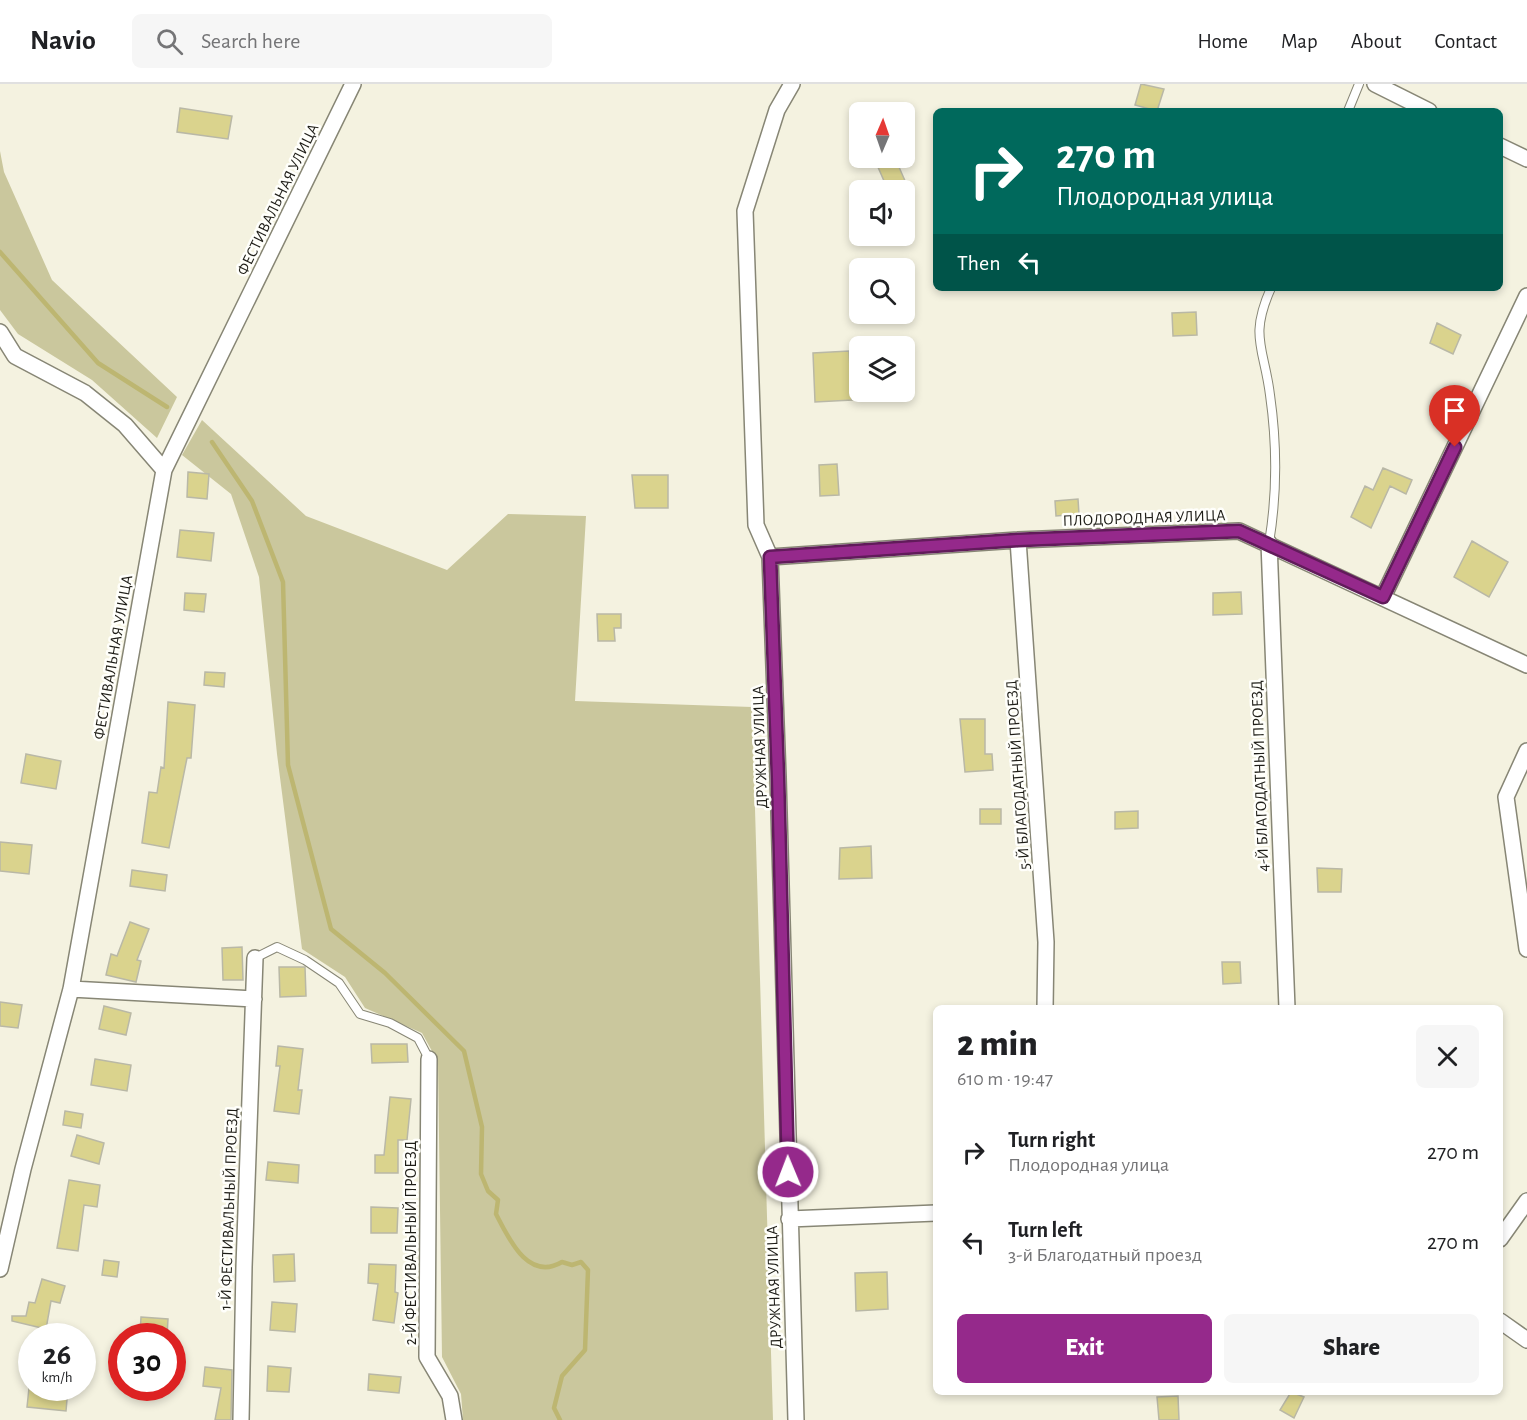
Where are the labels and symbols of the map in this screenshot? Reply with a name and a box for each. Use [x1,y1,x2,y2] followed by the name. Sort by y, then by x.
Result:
[849,102,915,168] north arrow
[234,120,322,278] street label: ФЕСТИВАЛЬНАЯ УЛИЦА
[1429,385,1480,447] pin
[1062,507,1226,529] street label: ПЛОДОРОДНАЯ УЛИЦА
[91,573,135,741] street label: ФЕСТИВАЛЬНАЯ УЛИЦА
[1002,679,1033,871] street label: 5-Й БЛАГОДАТНЫЙ ПРОЕЗД
[1248,680,1271,872] street label: 4-Й БЛАГОДАТНЫЙ ПРОЕЗД
[750,685,770,809] street label: ДРУЖНАЯ УЛИЦА
[216,1107,241,1311] street label: 1-Й ФЕСТИВАЛЬНЫЙ ПРОЕЗД
[756,1140,820,1204] position arrow
[402,1141,419,1345] street label: 2-Й ФЕСТИВАЛЬНЫЙ ПРОЕЗД
[764,1225,784,1349] street label: ДРУЖНАЯ УЛИЦА
[108,1323,186,1401] speed limit sign: 30

